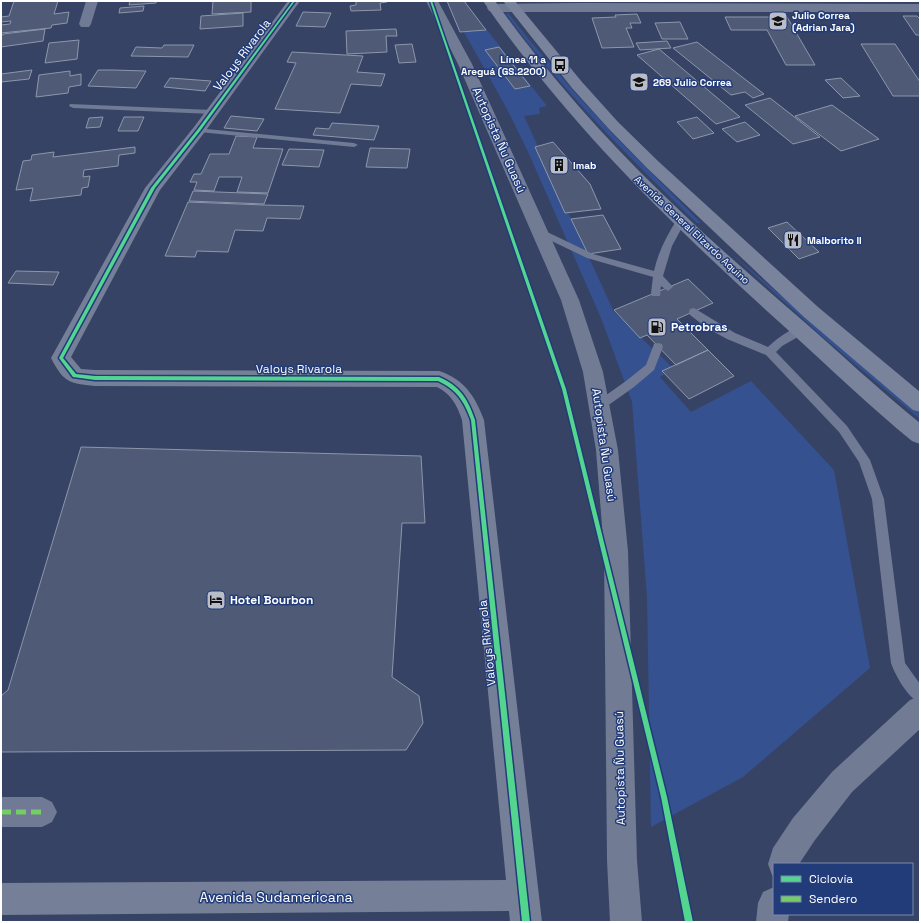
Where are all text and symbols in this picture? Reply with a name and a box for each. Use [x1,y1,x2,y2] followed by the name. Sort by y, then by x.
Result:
[792,9,855,34] place label: Julio Correa (Adrian Jara)
[767,10,789,32] school or university icon: Julio Correa (Adrian Jara)
[210,16,274,94] street label: Valoys Rivarola
[461,53,546,78] place label: Línea 11 a Areguá (GS.2200)
[549,54,571,76] bus stop icon: Línea 11 a Areguá (GS.2200)
[628,71,650,93] school or university icon: 269 Julio Correa
[653,76,732,89] place label: 269 Julio Correa
[468,85,530,195] street label: Autopista Ñu Guasú
[548,154,570,176] building icon: Imab
[573,159,596,172] place label: Imab
[632,173,752,287] street label: Avenida General Elizardo Aquino
[782,229,804,251] restaurant icon: Malborito II
[807,234,862,247] place label: Malborito II
[646,316,668,338] fuel station icon: Petrobras
[671,319,728,335] place label: Petrobras
[256,361,342,377] street label: Valoys Rivarola
[588,387,620,503] street label: Autopista Ñu Guasú
[205,589,227,611] hotel icon: Hotel Bourbon
[230,592,313,608] place label: Hotel Bourbon
[475,599,499,687] street label: Valoys Rivarola
[611,711,629,825] street label: Autopista Ñu Guasú
[773,863,913,915] legend
[809,871,853,887] text: Ciclovía
[199,888,353,906] street label: Avenida Sudamericana
[809,891,857,907] text: Sendero

